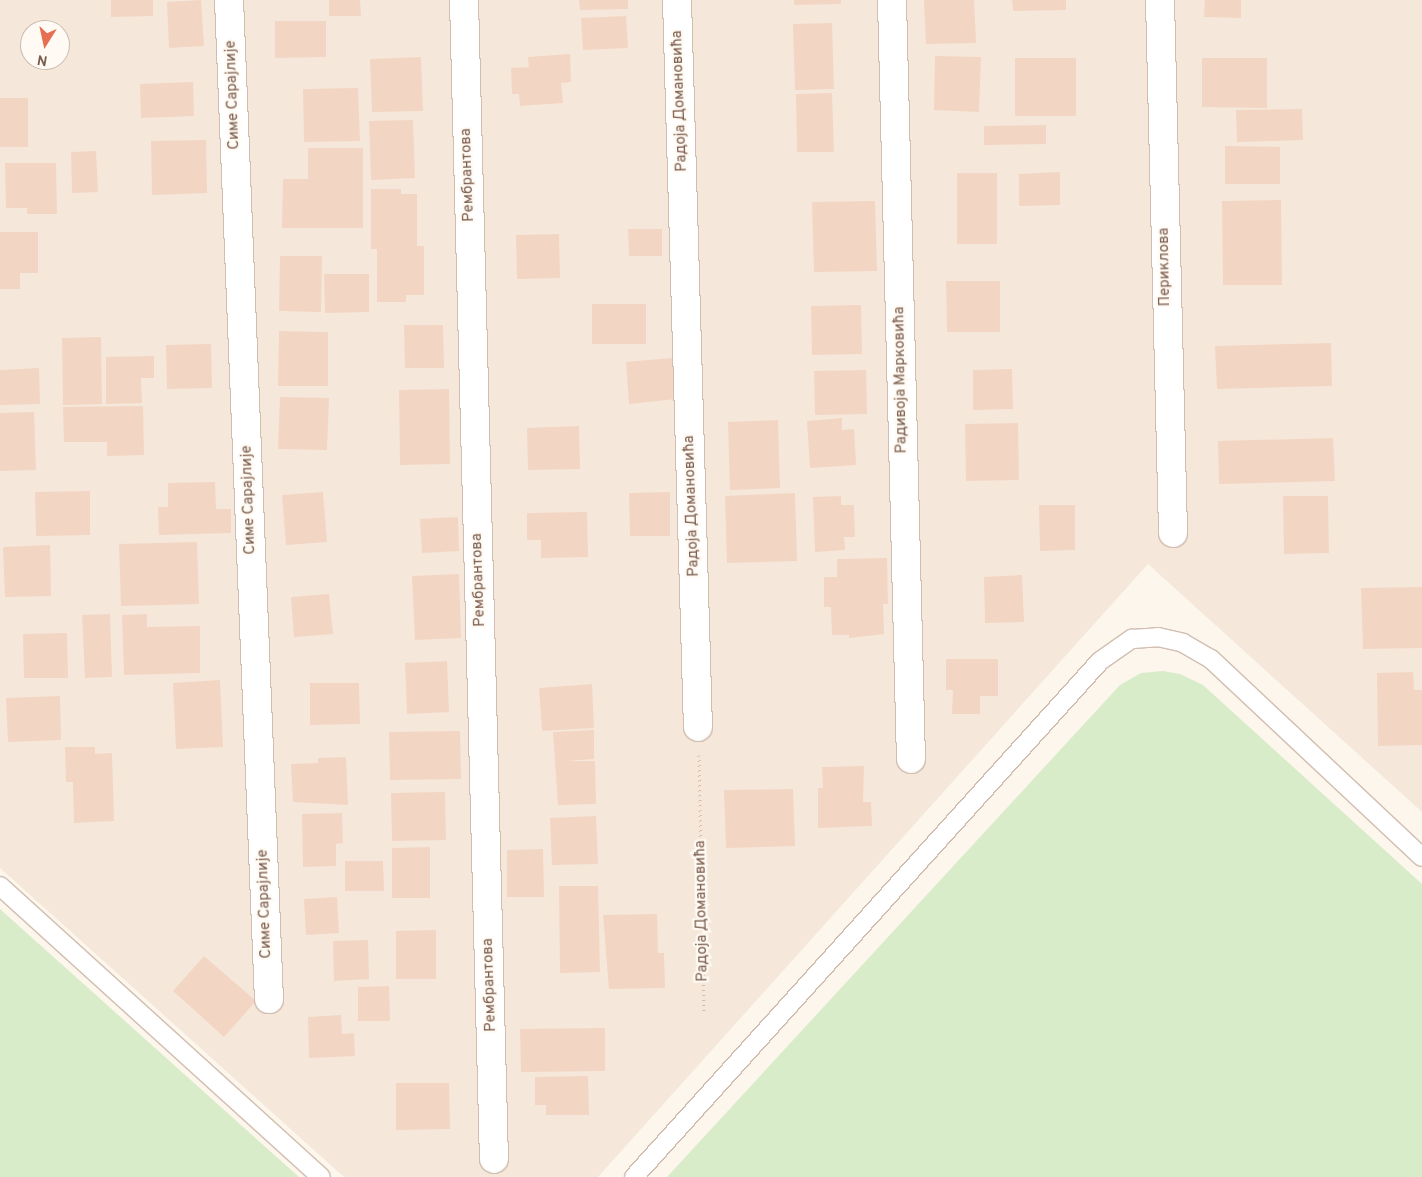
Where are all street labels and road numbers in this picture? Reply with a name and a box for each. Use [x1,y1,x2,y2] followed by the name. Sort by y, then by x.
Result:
[669,30,691,172] street label: Радоја Домановића
[222,40,244,150] street label: Симе Сарајлије
[457,128,479,222] street label: Рембрантова
[1155,227,1175,307] street label: Периклова
[891,306,911,454] street label: Радивоја Марковића
[681,435,703,577] street label: Радоја Домановића
[238,445,260,555] street label: Симе Сарајлије
[468,533,490,627] street label: Рембрантова
[692,840,712,982] street label: Радоја Домановића
[254,849,276,959] street label: Симе Сарајлије
[479,938,501,1032] street label: Рембрантова

